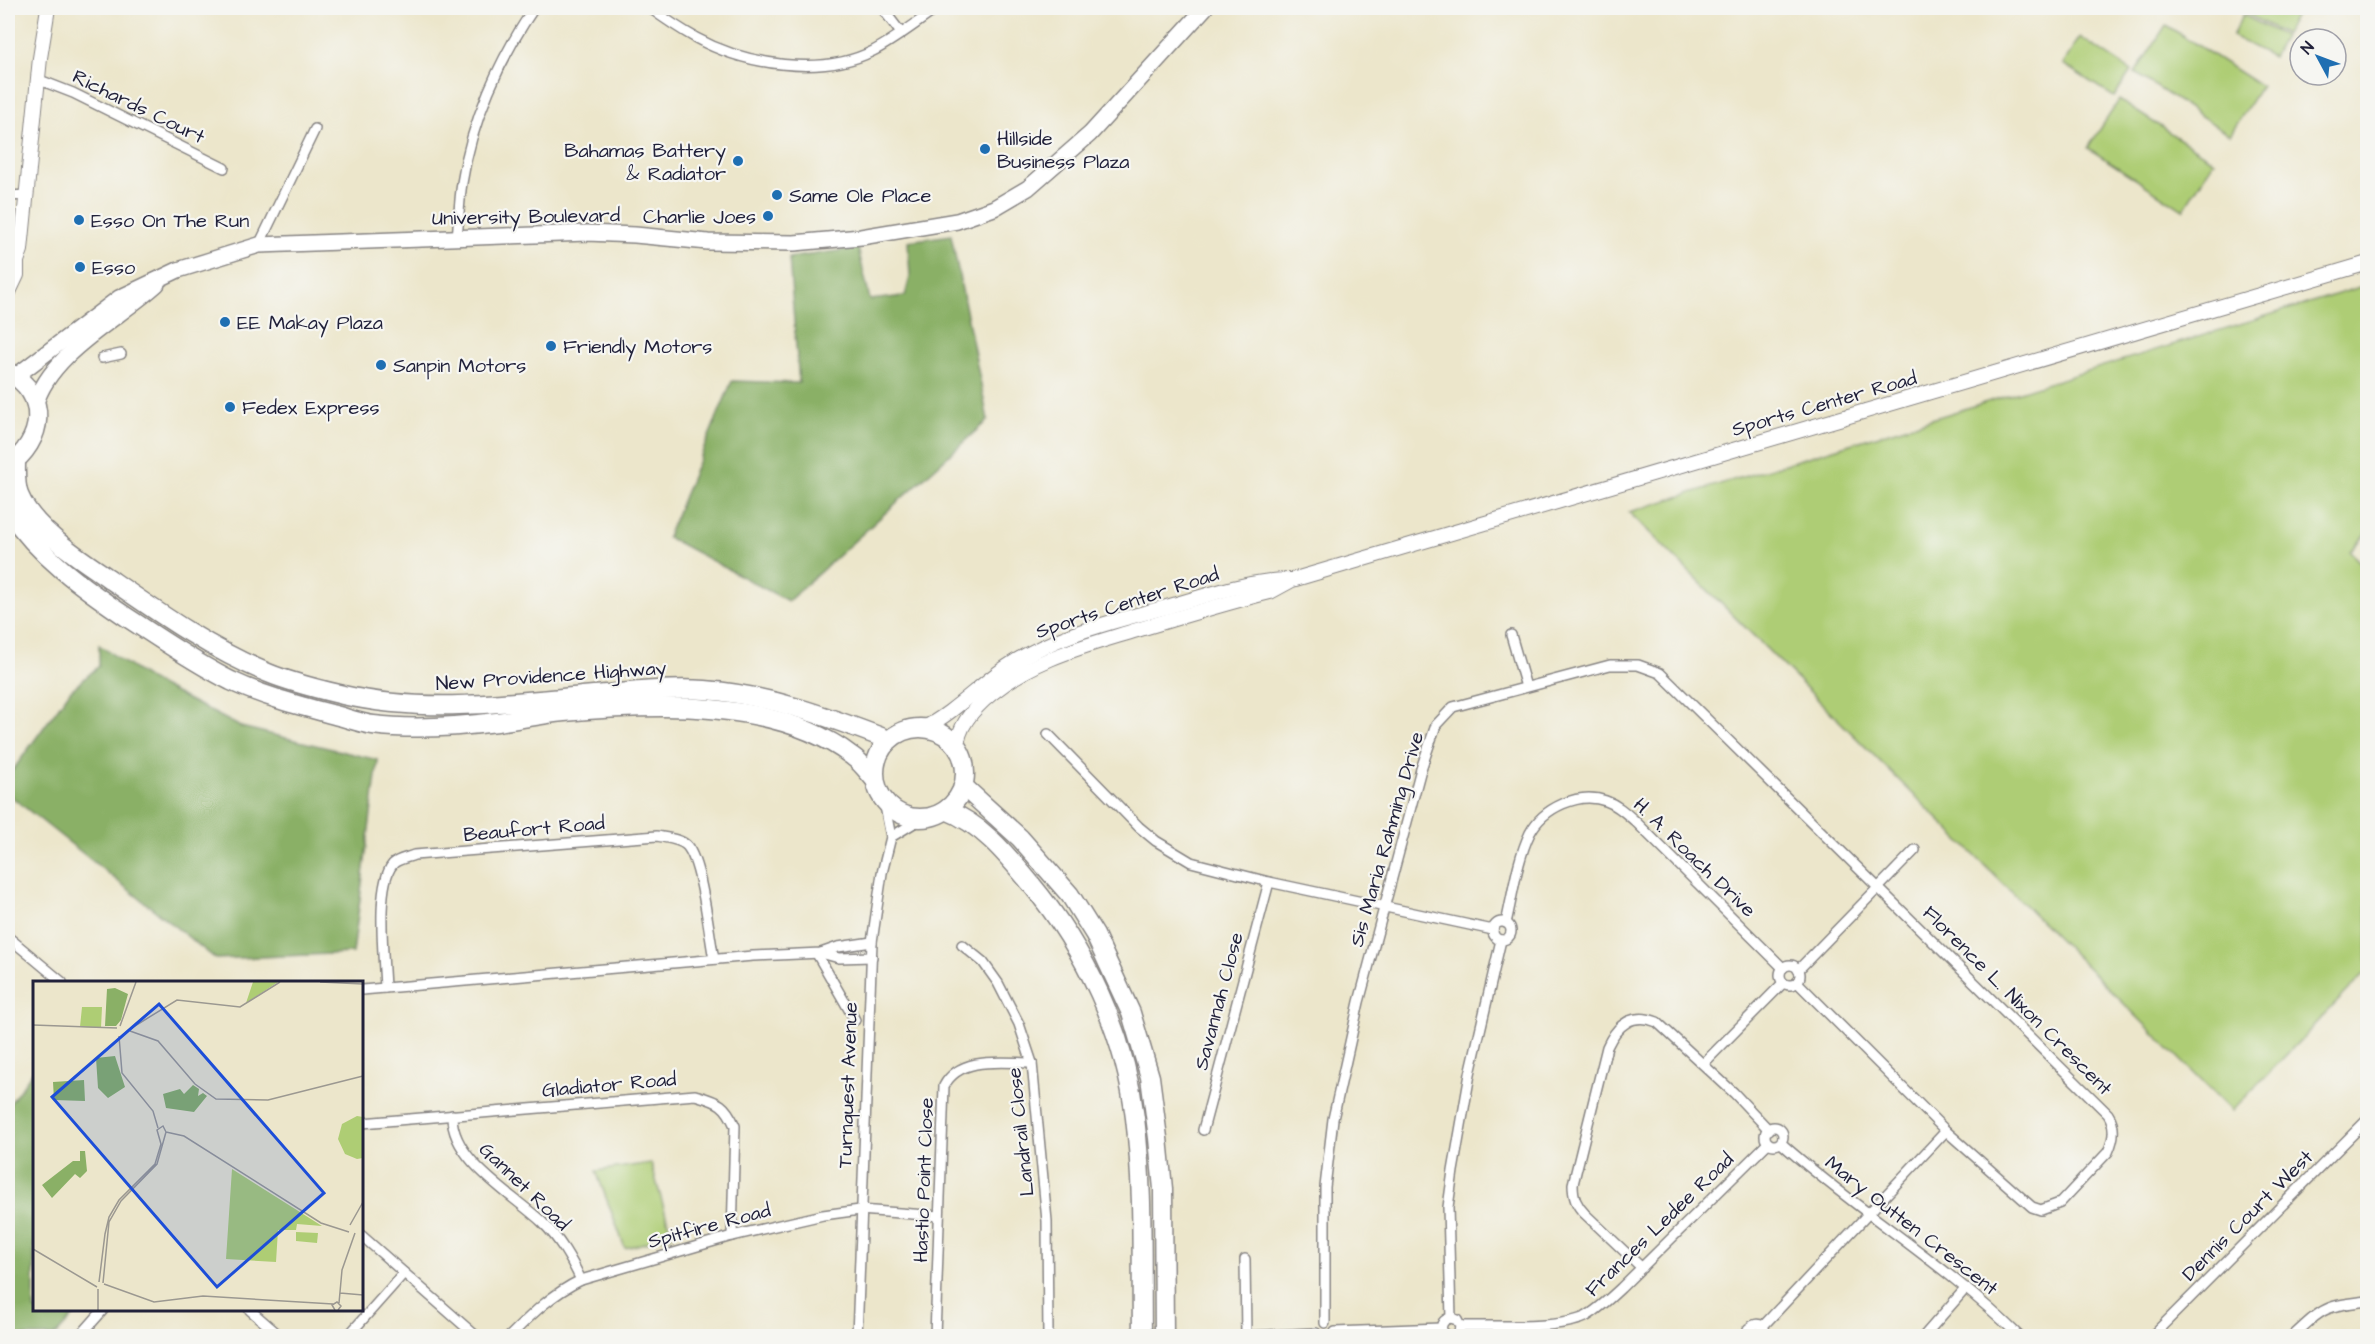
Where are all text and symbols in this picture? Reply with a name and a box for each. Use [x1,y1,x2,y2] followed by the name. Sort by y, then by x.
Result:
[2288,27,2348,87] north arrow
[2296,37,2319,59] text: N
[68,63,209,151] street label: Richards Court
[997,125,1130,176] place label: Hillside Business Plaza
[564,137,726,188] place label: Bahamas Battery & Radiator
[978,142,992,156] marker: Hillside Business Plaza
[731,154,745,168] marker: Bahamas Battery & Radiator
[789,182,932,210] place label: Same Ole Place
[770,188,784,202] marker: Same Ole Place
[432,201,620,234] street label: University Boulevard
[643,203,756,231] place label: Charlie Joes
[91,207,249,235] place label: Esso On The Run
[761,209,775,223] marker: Charlie Joes
[72,213,86,227] marker: Esso On The Run
[92,254,135,282] place label: Esso
[73,260,87,274] marker: Esso
[237,309,383,338] place label: EE Makay Plaza
[218,315,232,329] marker: EE Makay Plaza
[563,333,712,362] place label: Friendly Motors
[544,339,558,353] marker: Friendly Motors
[393,352,526,380] place label: Sanpin Motors
[374,358,388,372] marker: Sanpin Motors
[1728,364,1920,444] street label: Sports Center Road
[242,394,379,422] place label: Fedex Express
[223,400,237,414] marker: Fedex Express
[1032,560,1223,646] street label: Sports Center Road
[435,654,667,699] street label: New Providence Highway
[1343,728,1432,950] street label: Sis Maria Rahming Drive
[1627,792,1762,924] street label: H. A. Roach Drive
[462,809,606,849] street label: Beaufort Road
[1916,900,2118,1102] street label: Florence L. Nixon Crescent
[1187,929,1251,1073] street label: Savannah Close
[33,981,363,1311] inset map
[831,1001,865,1168] street label: Turnquest Avenue
[541,1065,678,1105] street label: Gladiator Road
[1000,1066,1042,1198] street label: Landrail Close
[907,1097,941,1263] street label: Hastio Point Close
[473,1136,576,1237] street label: Gannet Road
[2176,1144,2320,1288] street label: Dennis Court West
[1579,1146,1740,1303] street label: Frances Ledee Road
[1818,1149,2004,1303] street label: Mary Outten Crescent
[645,1196,774,1256] street label: Spitfire Road

